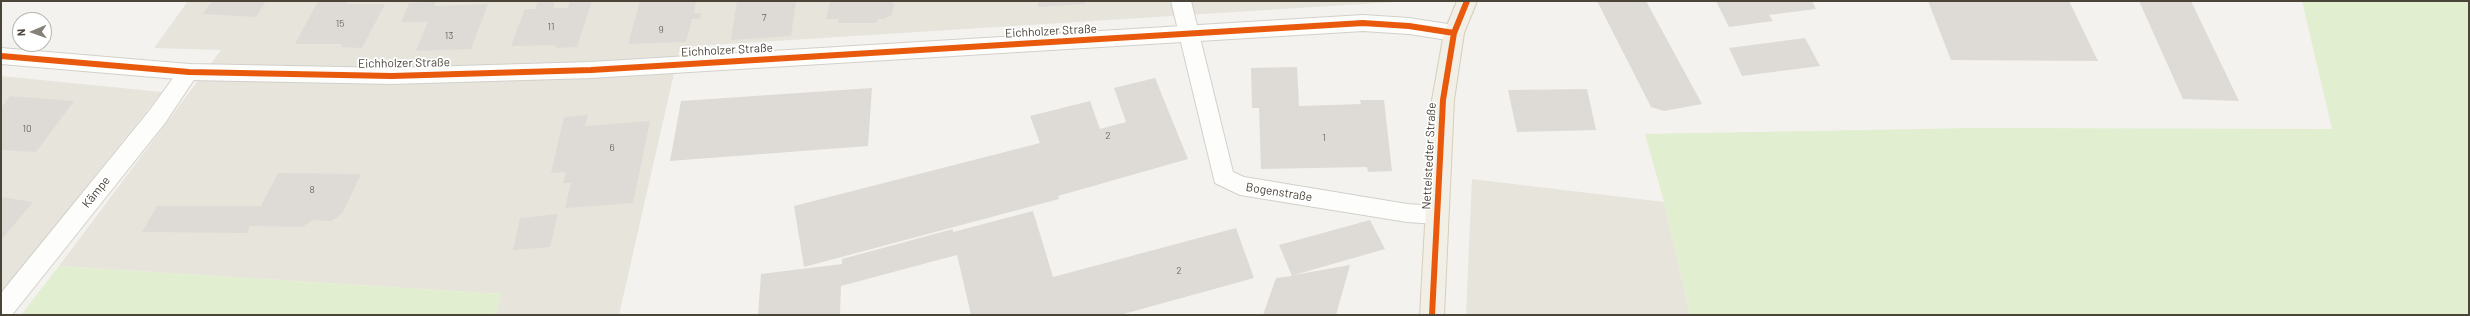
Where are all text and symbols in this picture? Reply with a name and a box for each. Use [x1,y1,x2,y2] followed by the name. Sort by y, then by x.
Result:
[12,12,52,52] north arrow
[762,12,766,24] house number: 7
[336,18,344,30] house number: 15
[547,21,555,33] house number: 11
[1005,21,1097,41] street label: Eichholzer Straße
[658,24,664,36] house number: 9
[14,29,27,36] text: N
[445,30,453,42] house number: 13
[681,40,773,60] street label: Eichholzer Straße
[358,55,450,71] street label: Eichholzer Straße
[1419,102,1439,210] street label: Nettelstedter Straße
[22,123,32,135] house number: 10
[1105,130,1111,142] house number: 2
[1322,132,1326,144] house number: 1
[609,142,615,154] house number: 6
[79,173,113,211] street label: Kämpe
[1245,180,1313,204] street label: Bogenstraße
[309,184,315,196] house number: 8
[1176,265,1182,277] house number: 2

